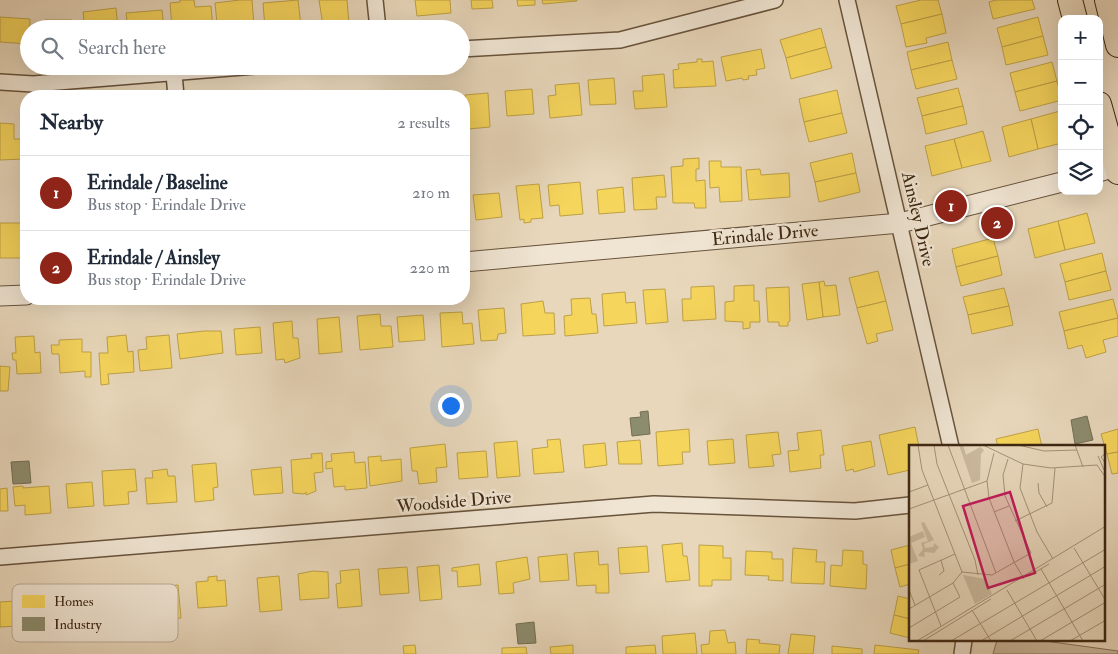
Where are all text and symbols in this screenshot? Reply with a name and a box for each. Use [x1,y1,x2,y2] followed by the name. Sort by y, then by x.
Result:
[1058,15,1103,195] map controls
[1058,15,1103,60] button: +
[20,20,470,75] search box
[38,34,66,62] icon: search
[78,36,166,60] text: Search here
[1058,60,1103,105] button: −
[1058,105,1103,150] button: locate
[40,109,103,136] text: Nearby
[397,113,450,133] text: 2 results
[1058,150,1103,195] button: layers
[896,168,940,269] street label: Ainsley Drive
[87,171,228,195] text: Erindale / Baseline
[53,183,59,203] text: 1
[412,183,450,203] text: 210 m
[935,187,967,225] pin: 1
[87,195,246,215] text: Bus stop · Erindale Drive
[981,204,1013,242] pin: 2
[711,219,820,251] street label: Erindale Drive
[87,246,220,270] text: Erindale / Ainsley
[52,258,60,278] text: 2
[410,258,450,278] text: 220 m
[87,270,246,290] text: Bus stop · Erindale Drive
[438,393,464,419] your location
[909,445,1106,642] inset map
[395,485,513,519] street label: Woodside Drive
[12,584,178,642] legend
[54,593,94,610] text: Homes
[54,616,103,634] text: Industry

